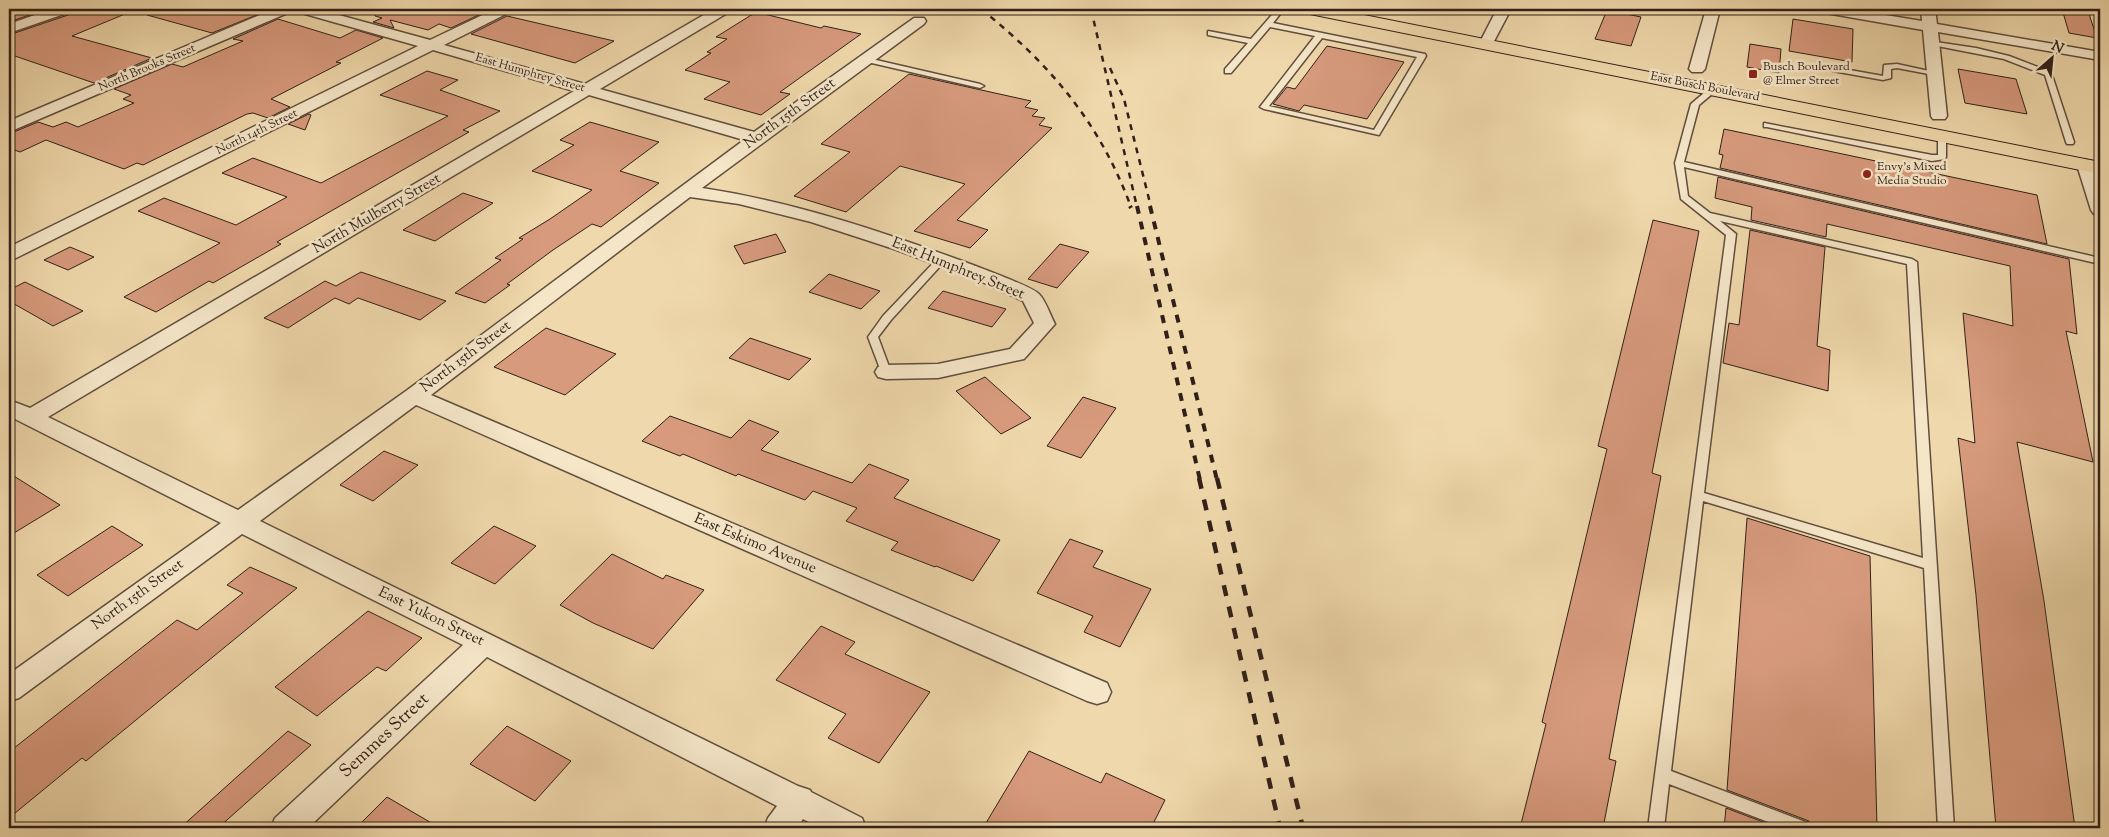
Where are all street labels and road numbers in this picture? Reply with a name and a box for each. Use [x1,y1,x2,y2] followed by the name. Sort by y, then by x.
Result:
[96,39,198,97] street label: North Brooks Street
[473,49,587,97] street label: East Humphrey Street
[1649,68,1761,106] street label: East Busch Boulevard
[740,74,840,154] street label: North 15th Street
[213,104,301,160] street label: North 14th Street
[309,169,445,259] street label: North Mulberry Street
[888,233,1028,305] street label: East Humphrey Street
[416,316,516,398] street label: North 15th Street
[690,509,820,579] street label: East Eskimo Avenue
[88,555,188,635] street label: North 15th Street
[375,582,487,652] street label: East Yukon Street
[334,687,436,785] street label: Semmes Street

